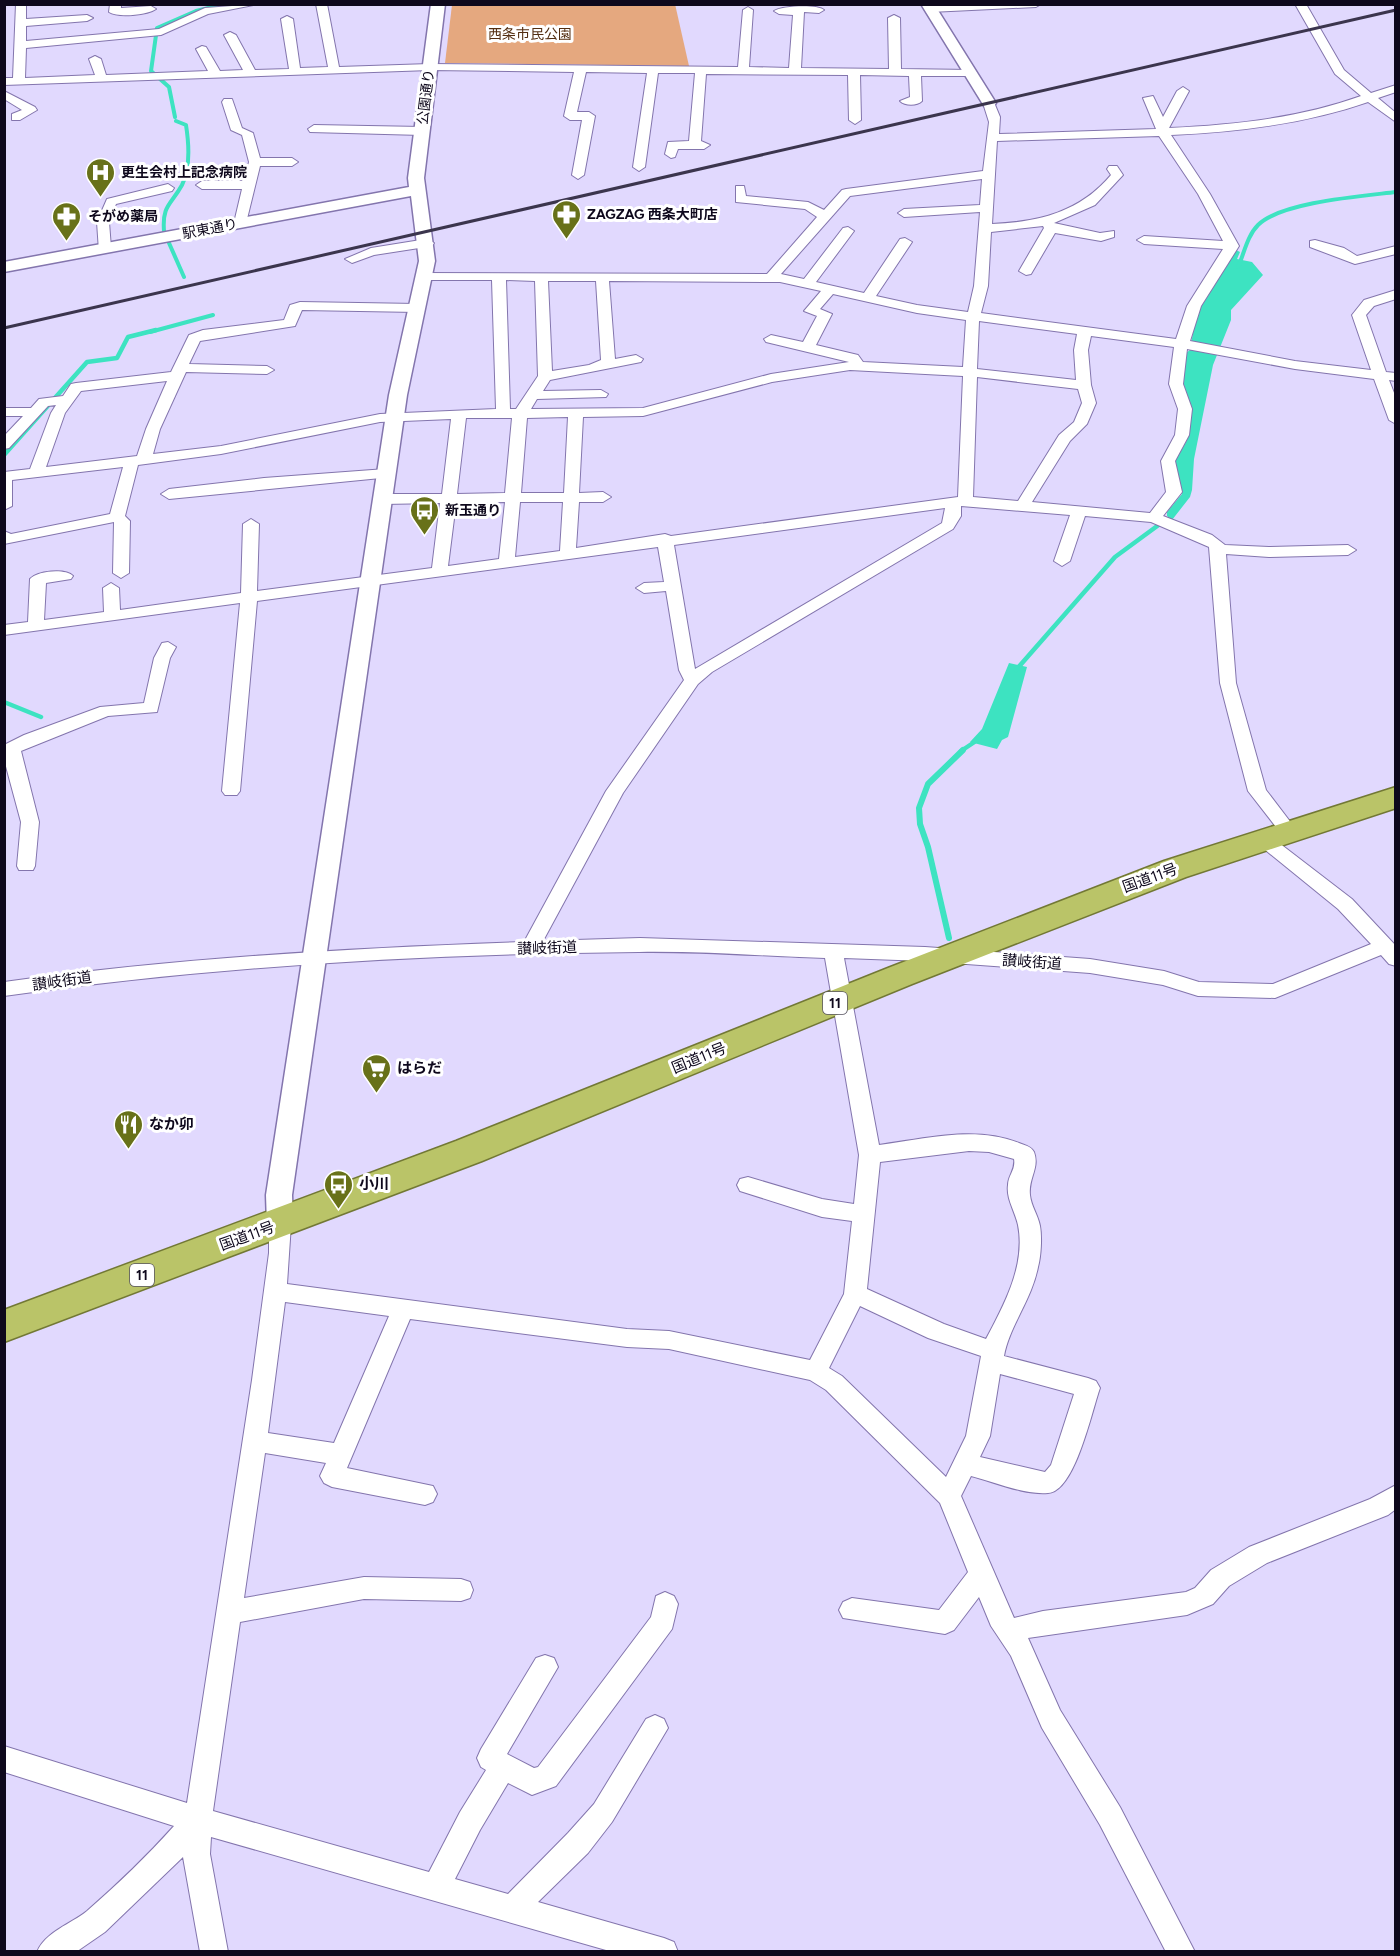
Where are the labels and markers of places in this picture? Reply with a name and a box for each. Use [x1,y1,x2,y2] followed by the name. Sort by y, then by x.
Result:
[84,156,116,198] hospital icon: 更生会村上記念病院
[121,164,247,181] place label: 更生会村上記念病院
[550,198,582,240] pharmacy icon: ZAGZAG 西条大町店
[51,200,83,242] pharmacy icon: そがめ薬局
[587,206,718,223] place label: ZAGZAG 西条大町店
[88,208,158,225] place label: そがめ薬局
[408,494,440,536] bus stop icon: 新玉通り
[445,502,501,519] place label: 新玉通り
[360,1052,392,1094] supermarket icon: はらだ
[397,1059,442,1077] place label: はらだ
[112,1108,144,1150] restaurant icon: なか卯
[149,1115,194,1133] place label: なか卯
[322,1168,354,1210] bus stop icon: 小川
[359,1175,389,1193] place label: 小川

